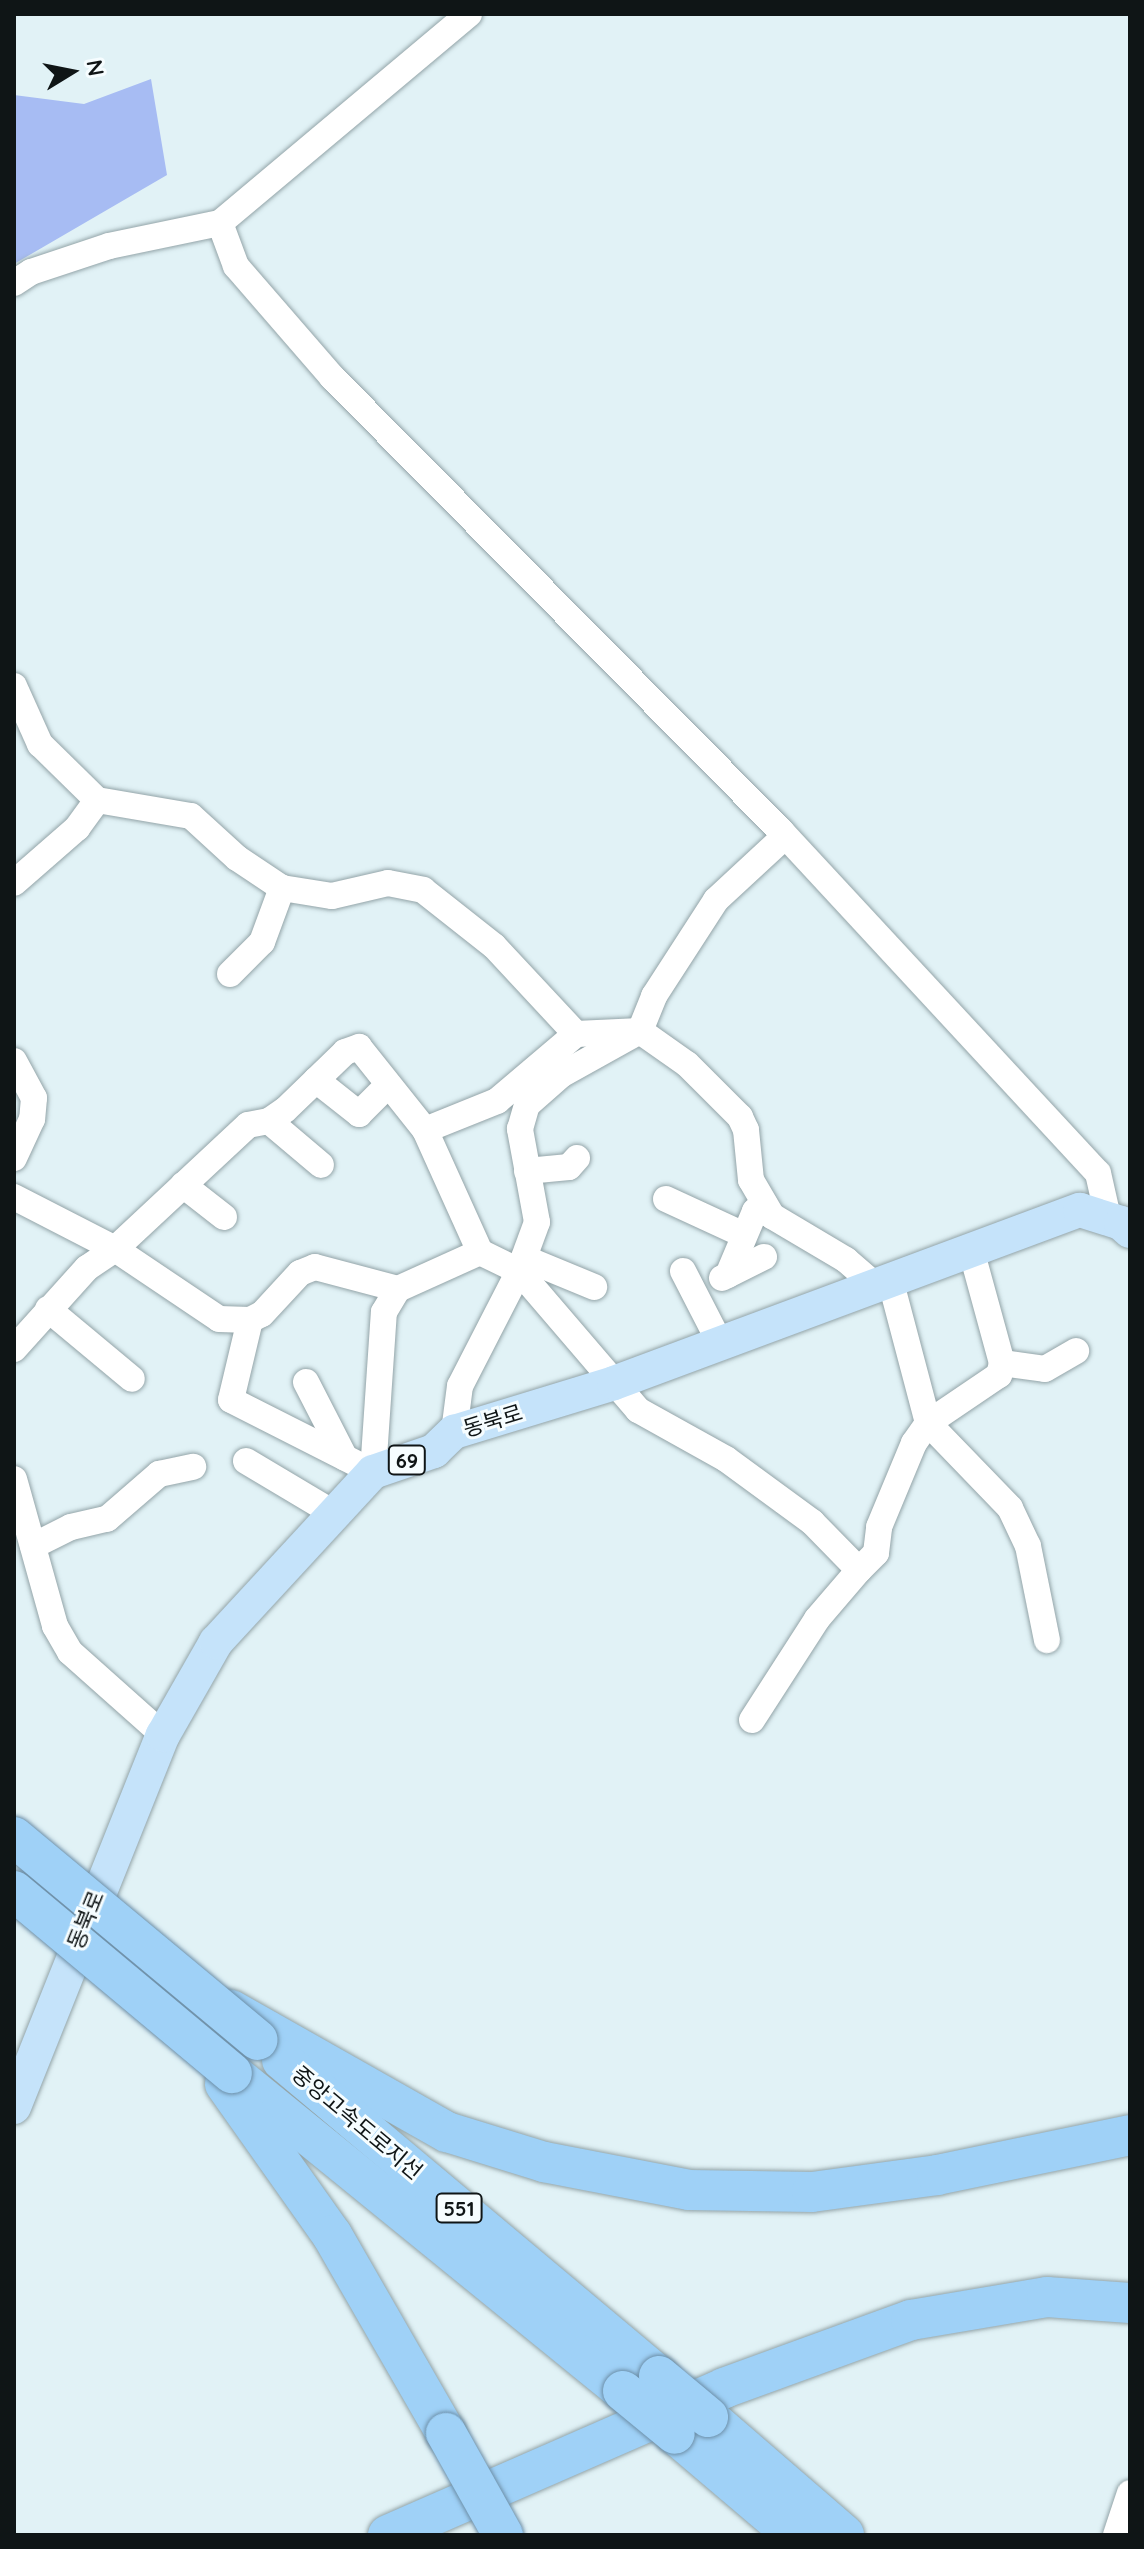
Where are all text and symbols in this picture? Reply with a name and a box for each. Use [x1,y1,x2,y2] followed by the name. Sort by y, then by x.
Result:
[32,32,112,112] north arrow
[80,57,111,78] text: N
[460,1400,526,1442] street label: 동북로
[387,1444,427,1476] road number: 69
[62,1887,110,1953] street label: 동북로
[286,2061,428,2185] street label: 중앙고속도로지선
[435,2192,483,2224] road number: 551

